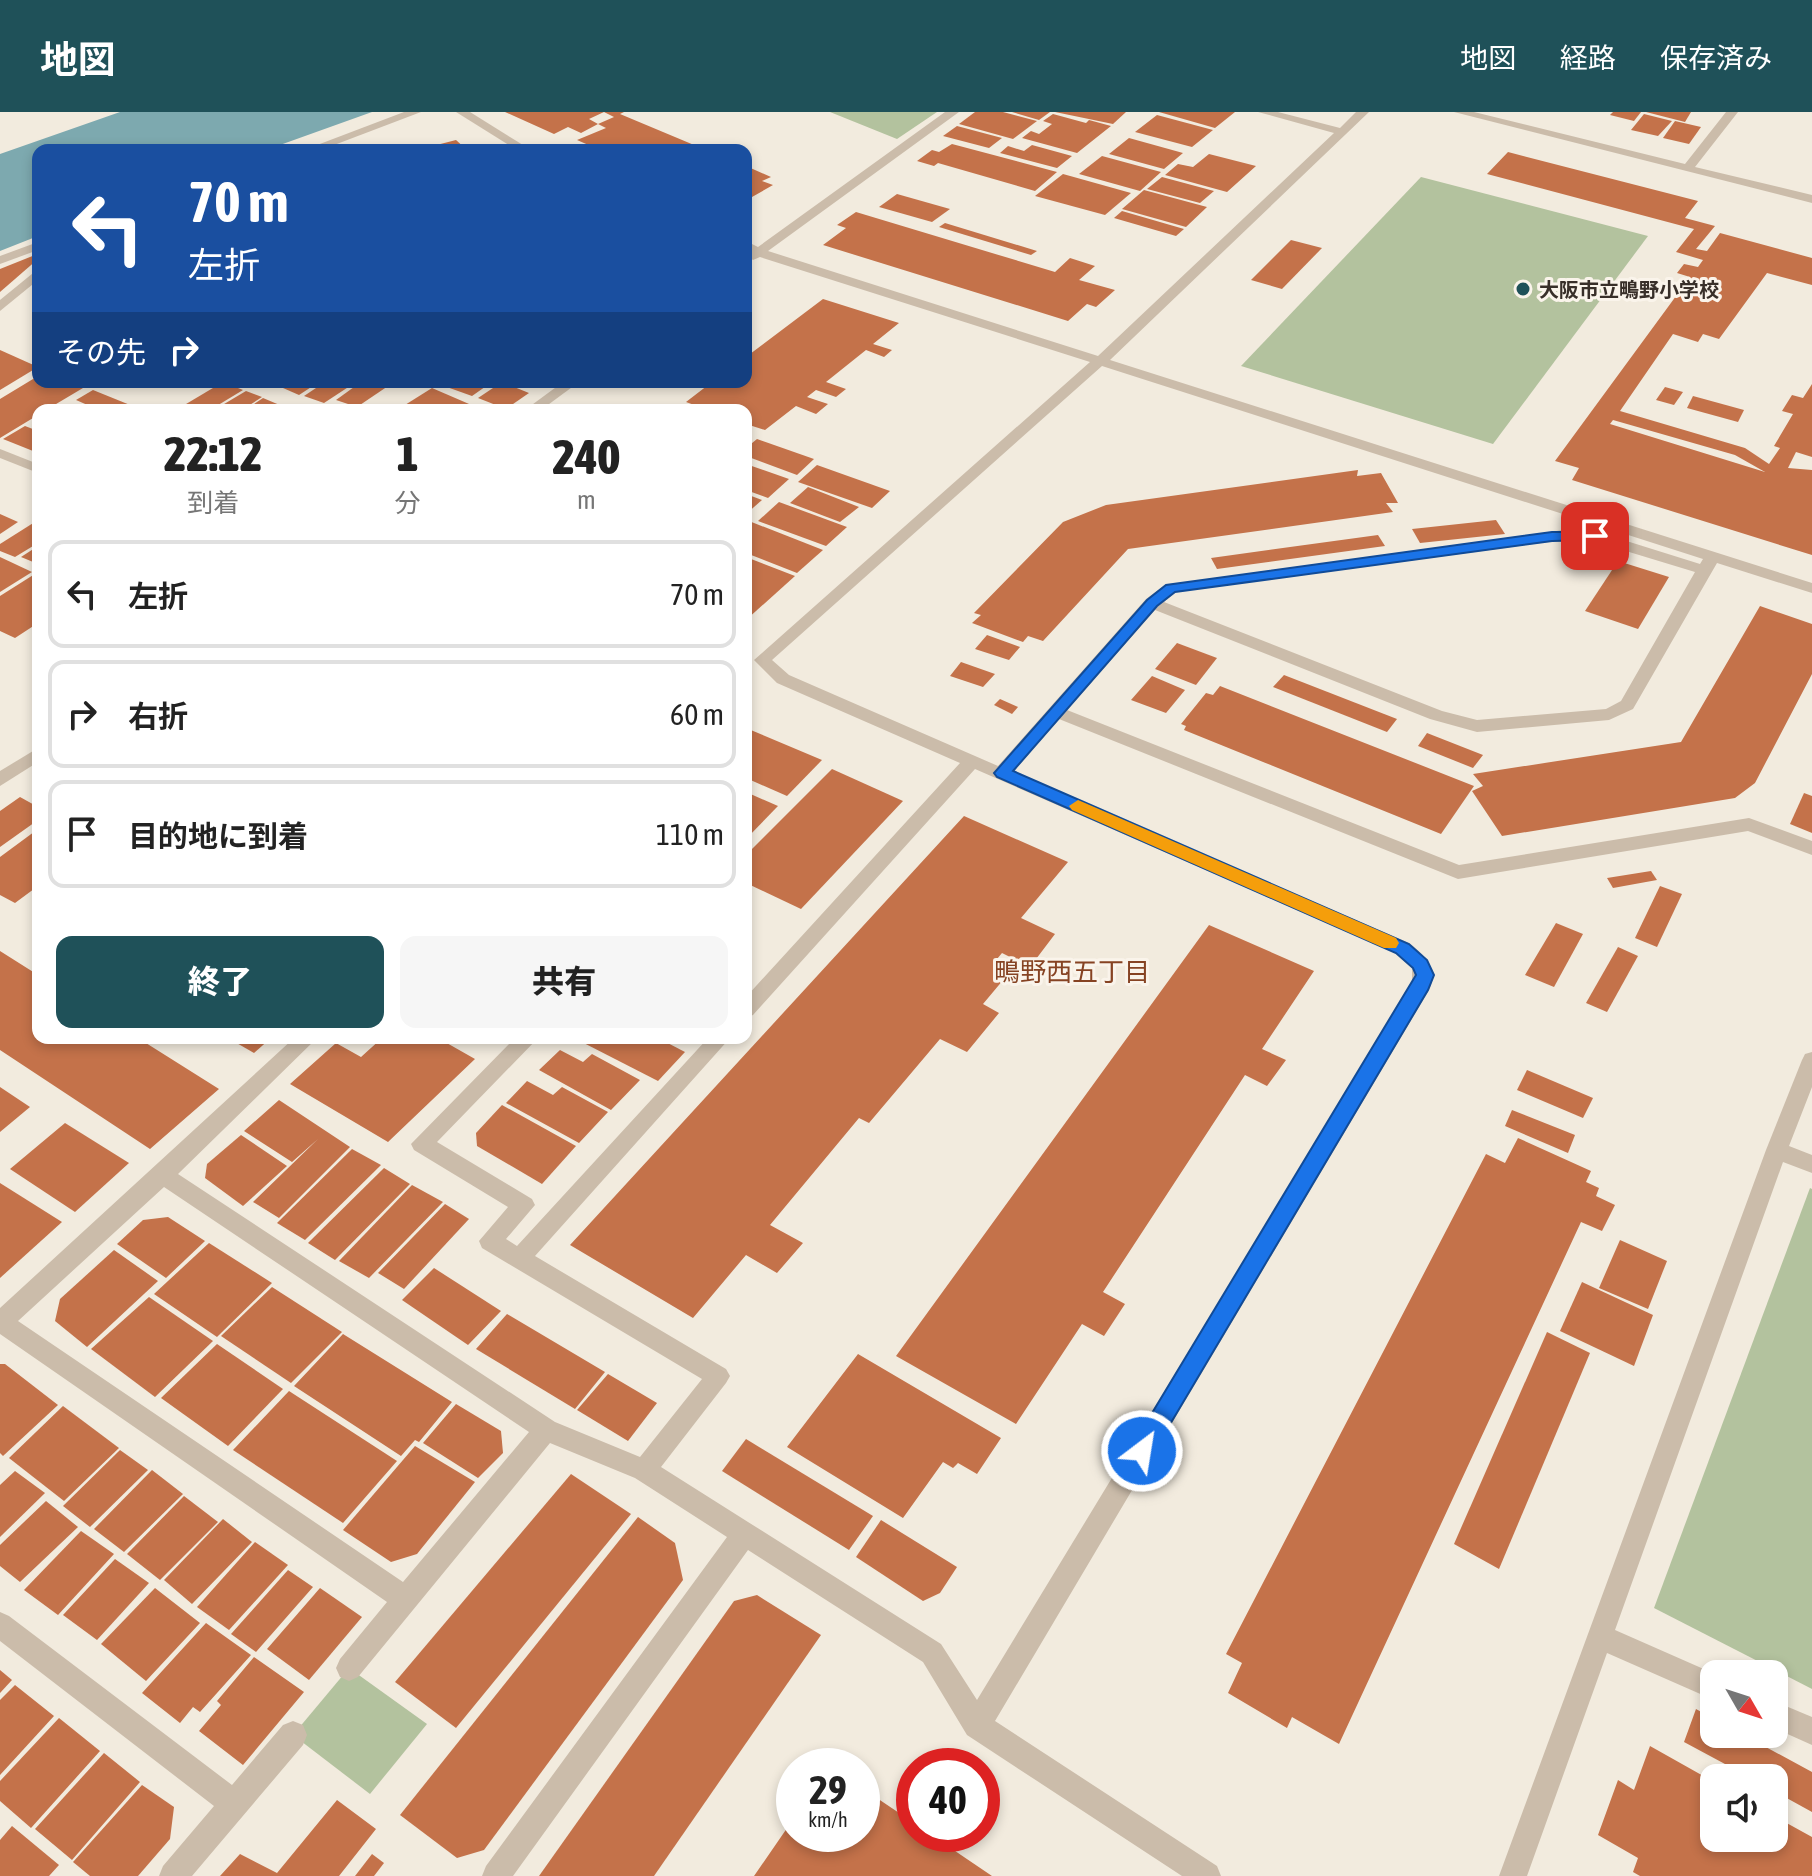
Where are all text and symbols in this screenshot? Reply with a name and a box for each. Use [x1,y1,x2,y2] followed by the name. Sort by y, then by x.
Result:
[40,38,116,81] text: 地図
[1460,42,1516,74] text: 地図
[1560,42,1616,74] text: 経路
[1660,42,1772,74] text: 保存済み
[188,170,289,234] text: 70 m
[56,176,160,280] icon: left
[188,244,260,286] text: 左折
[1539,278,1719,301] place label: 大阪市立鴫野小学校
[1514,280,1532,298] marker: 大阪市立鴫野小学校
[162,328,206,372] icon: right
[56,335,146,369] text: その先
[164,426,263,481] text: 22:12
[396,426,419,481] text: 1
[552,429,620,484] text: 240
[577,485,596,515] text: m
[187,488,239,518] text: 到着
[395,488,421,518] text: 分
[1561,502,1629,570] pin
[1573,514,1617,558] icon: arrive
[60,572,104,616] icon: left
[670,577,724,611] text: 70 m
[128,579,188,613] text: 左折
[60,692,104,736] icon: right
[670,697,724,731] text: 60 m
[128,699,188,733] text: 右折
[60,812,104,856] icon: arrive
[656,817,724,851] text: 110 m
[128,819,308,853] text: 目的地に到着
[56,936,384,1028] button: 終了
[400,936,728,1028] button: 共有
[994,957,1150,987] district label: 鴫野西五丁目
[1100,1409,1184,1493] position arrow
[1700,1660,1788,1748] north arrow
[1700,1660,1788,1852] map controls
[896,1748,1000,1852] speed limit sign: 40
[1700,1764,1788,1852] button: sound
[809,1767,847,1812] text: 29
[808,1808,848,1831] text: km/h

